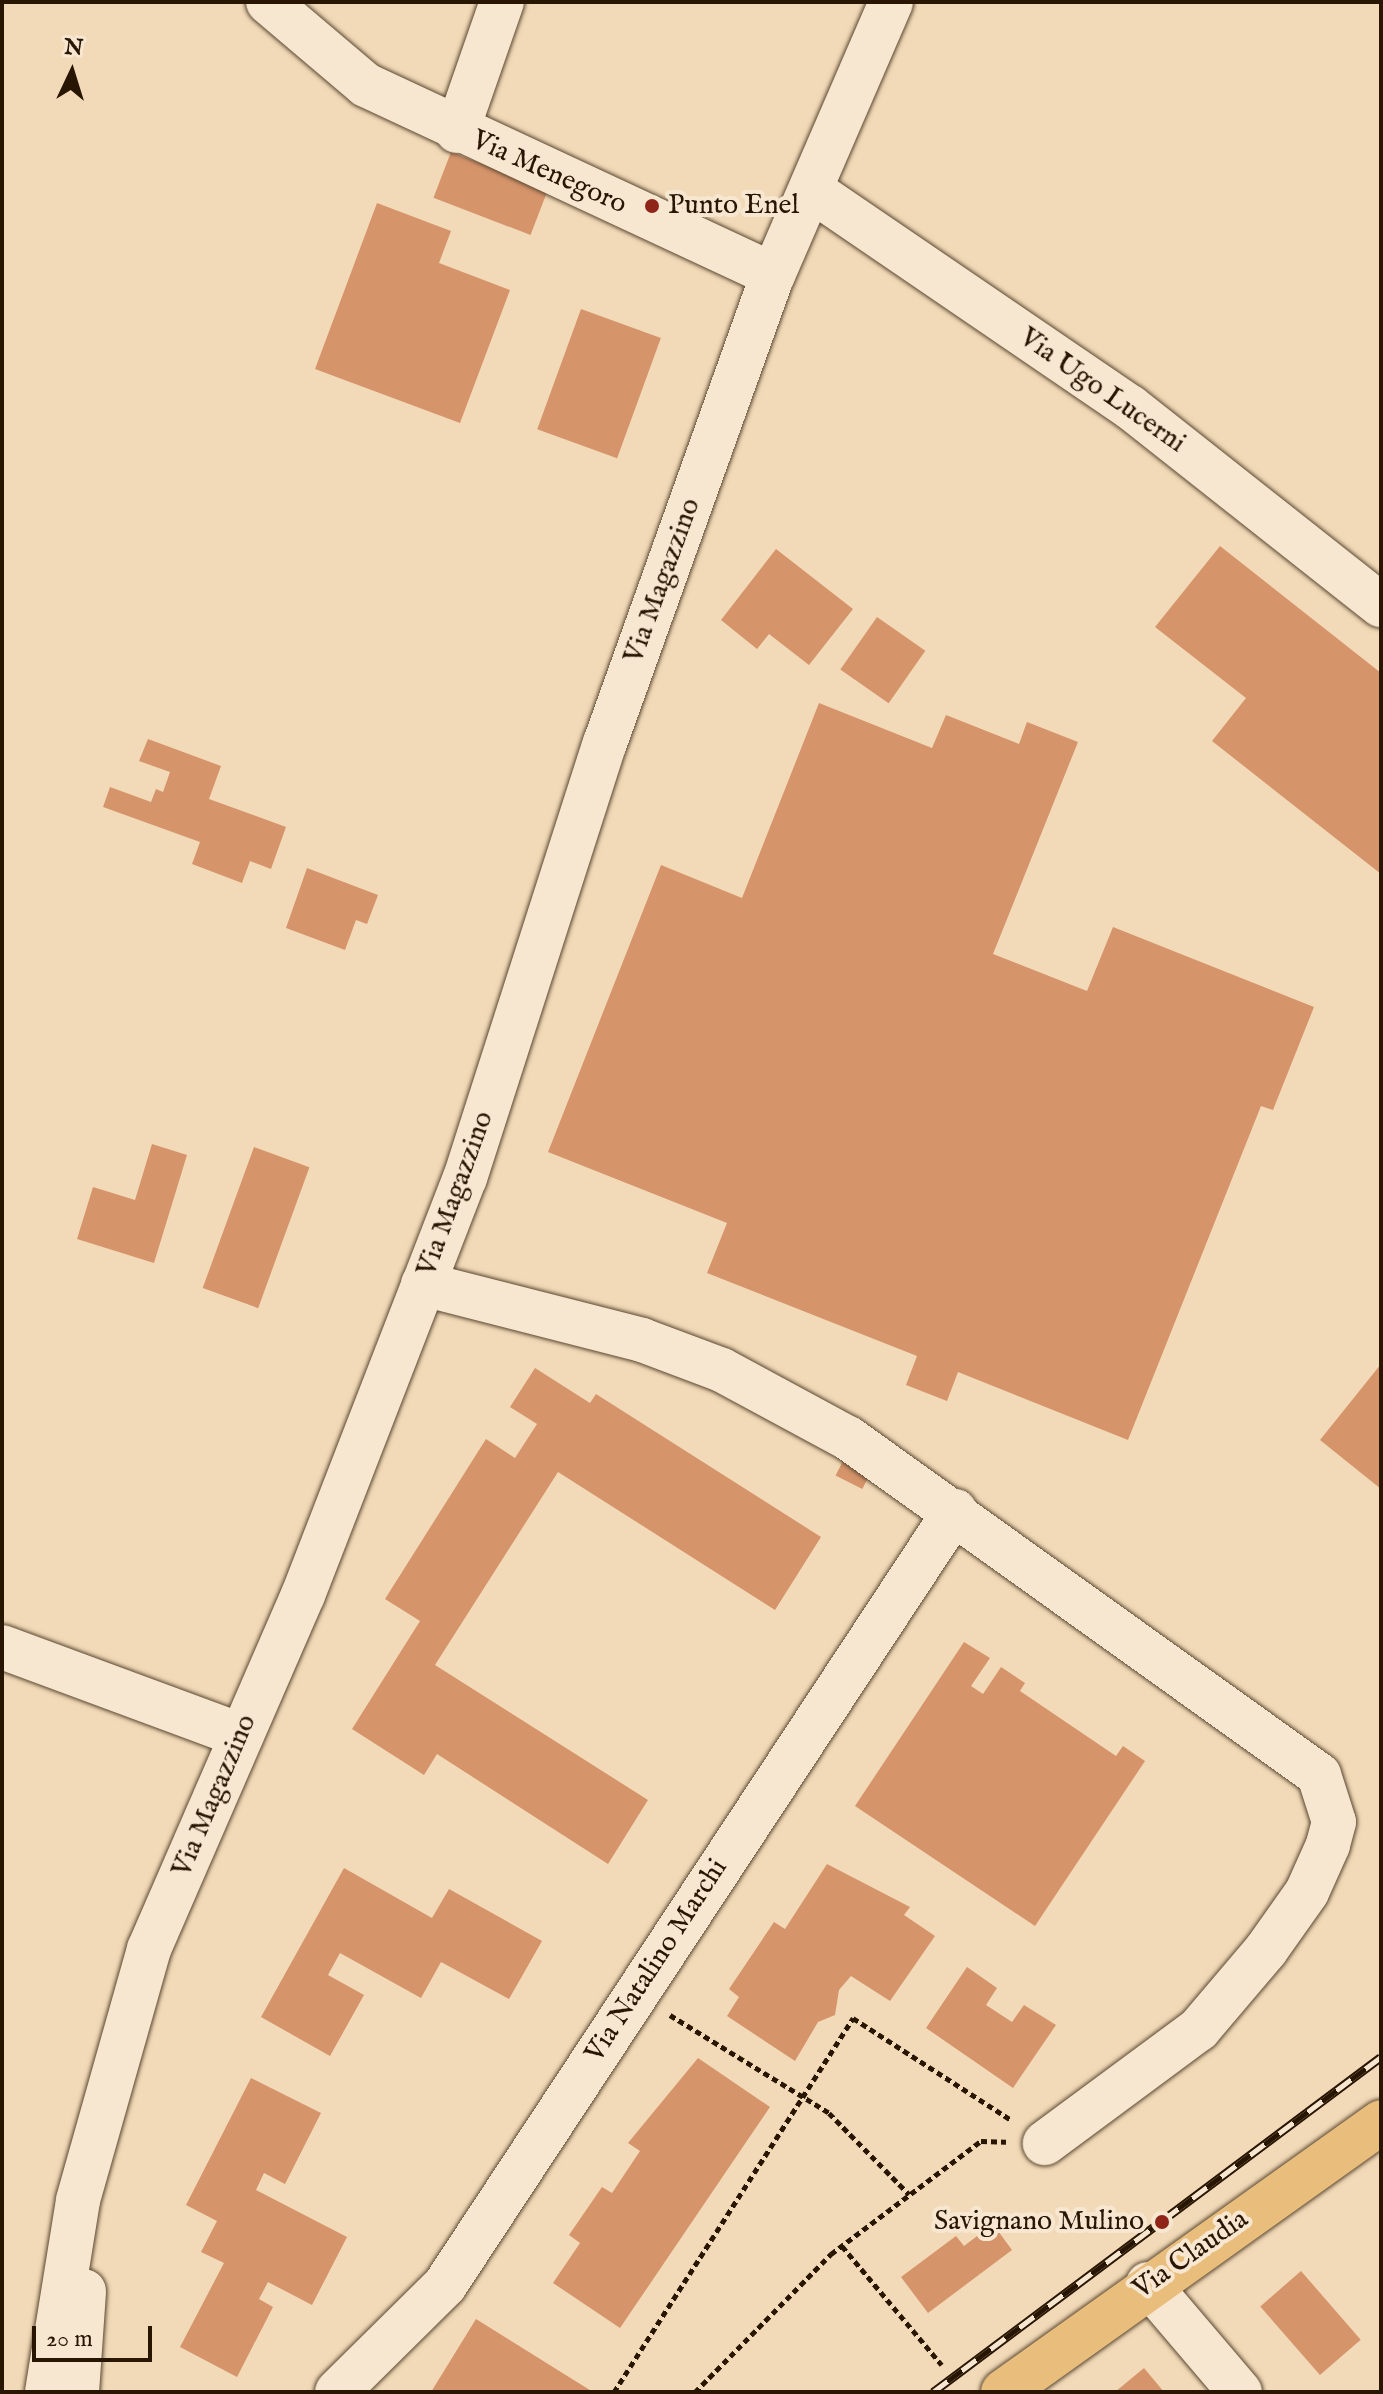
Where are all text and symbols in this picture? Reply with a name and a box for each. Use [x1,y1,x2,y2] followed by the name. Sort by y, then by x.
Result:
[32,32,112,112] north arrow
[63,33,84,63] text: N
[466,124,632,222] street label: Via Menegoro
[668,189,799,223] place label: Punto Enel
[643,197,661,215] marker: Punto Enel
[1012,321,1192,461] street label: Via Ugo Lucerni
[618,494,708,668] street label: Via Magazzino
[411,1107,501,1281] street label: Via Magazzino
[166,1710,264,1882] street label: Via Magazzino
[579,1853,735,2069] street label: Via Natalino Marchi
[1127,2203,1255,2307] street label: Via Claudia
[934,2205,1144,2239] place label: Savignano Mulino
[1151,2211,1173,2233] marker: Savignano Mulino
[36,2310,156,2360] scale bar
[46,2324,93,2355] text: 20 m

